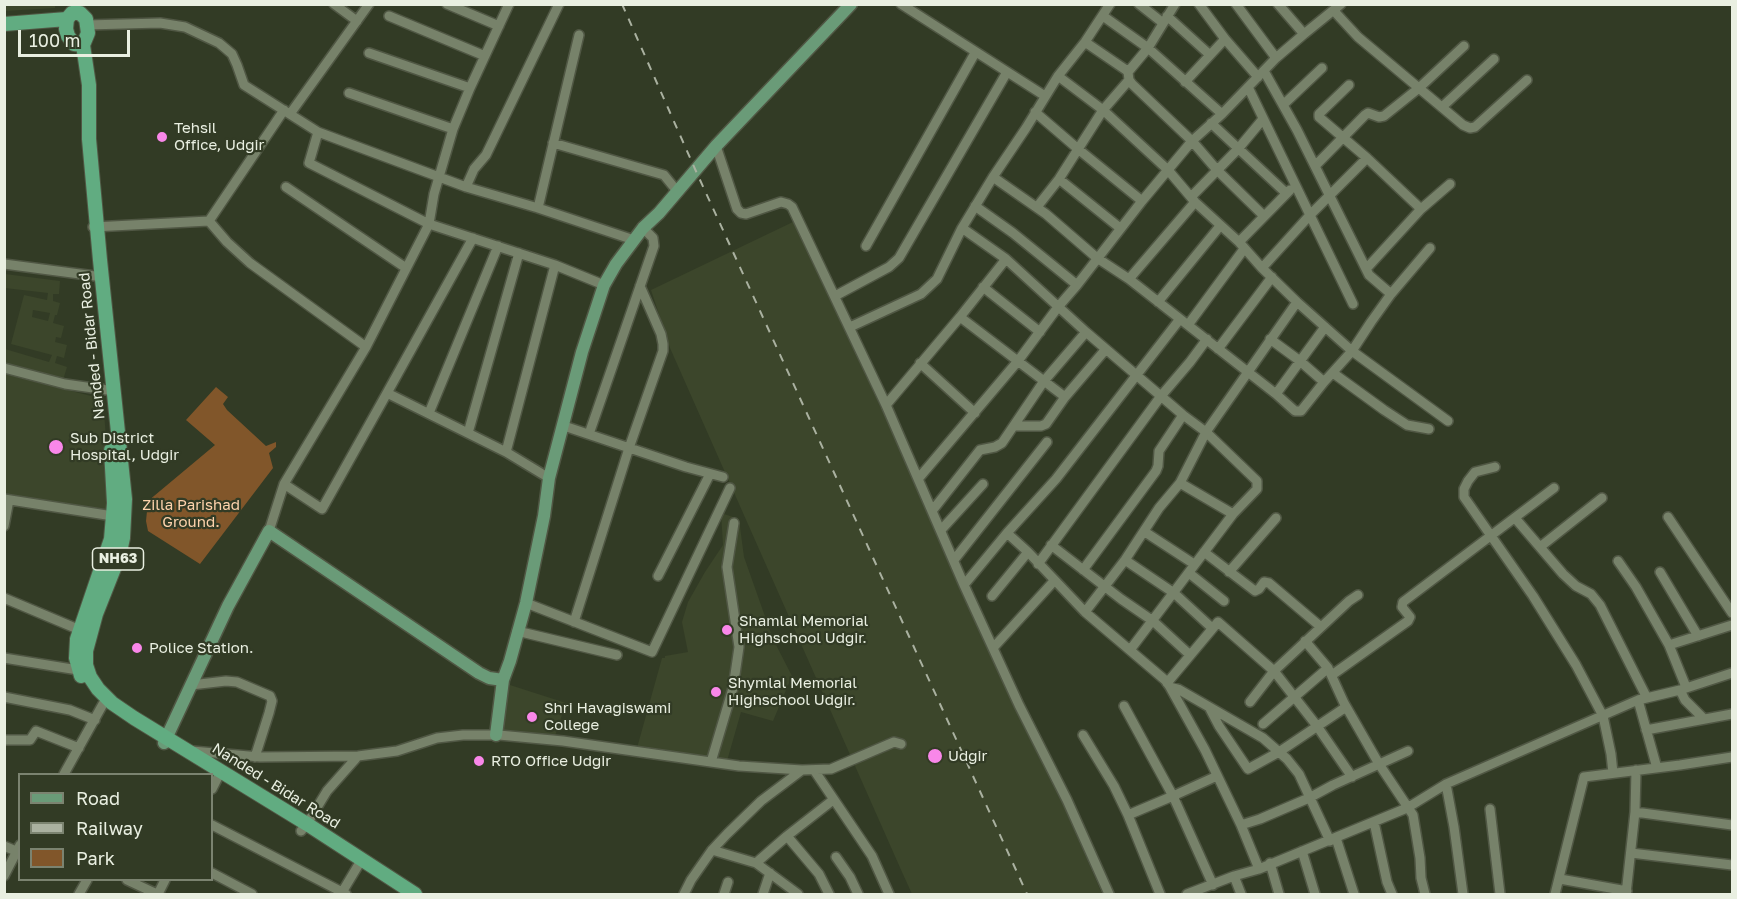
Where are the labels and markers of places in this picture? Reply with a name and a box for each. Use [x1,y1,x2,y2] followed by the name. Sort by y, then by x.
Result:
[174,119,264,154] place label: Tehsil Office, Udgir
[155,130,169,144] marker: Tehsil Office, Udgir
[70,429,179,464] place label: Sub District Hospital, Udgir
[47,438,65,456] marker: Sub District Hospital, Udgir
[739,612,868,647] place label: Shamlal Memorial Highschool Udgir.
[720,623,734,637] marker: Shamlal Memorial Highschool Udgir.
[149,639,253,657] place label: Police Station.
[130,641,144,655] marker: Police Station.
[728,674,857,709] place label: Shymlal Memorial Highschool Udgir.
[709,685,723,699] marker: Shymlal Memorial Highschool Udgir.
[544,699,671,734] place label: Shri Havagiswami College
[525,710,539,724] marker: Shri Havagiswami College
[926,747,944,765] marker: Udgir
[948,747,987,765] place label: Udgir
[491,752,611,770] place label: RTO Office Udgir
[472,754,486,768] marker: RTO Office Udgir

